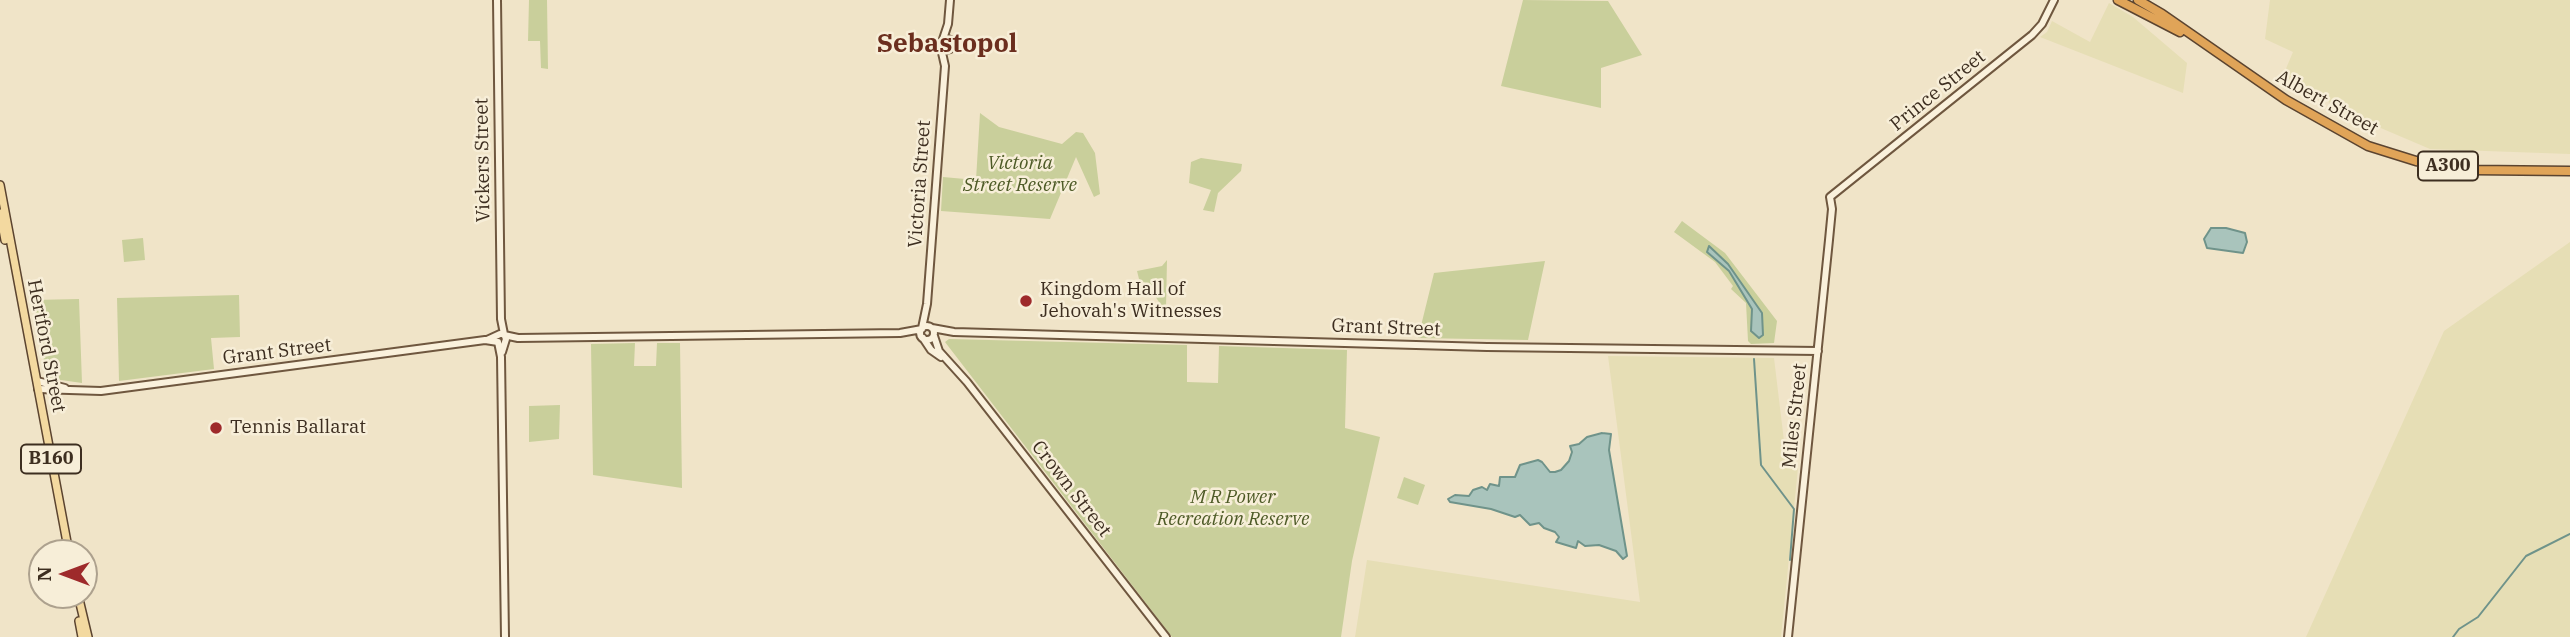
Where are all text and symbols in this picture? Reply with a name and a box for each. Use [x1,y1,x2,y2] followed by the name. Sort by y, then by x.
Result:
[877,28,1017,60] district label: Sebastopol
[1886,46,1990,136] street label: Prince Street
[2272,66,2382,140] street label: Albert Street
[471,98,495,222] street label: Vickers Street
[904,119,936,249] street label: Victoria Street
[2418,152,2478,181] road number: A300
[963,153,1077,197] park label: Victoria Street Reserve
[22,277,70,415] street label: Hertford Street
[1040,279,1222,323] place label: Kingdom Hall of Jehovah's Witnesses
[1018,293,1034,309] marker: Kingdom Hall of Jehovah's Witnesses
[1331,315,1441,341] street label: Grant Street
[221,334,333,370] street label: Grant Street
[1778,362,1812,470] street label: Miles Street
[230,417,366,439] place label: Tennis Ballarat
[208,420,224,436] marker: Tennis Ballarat
[1026,436,1116,542] street label: Crown Street
[21,444,81,474] road number: B160
[1157,487,1309,531] park label: M R Power Recreation Reserve
[28,539,98,609] north arrow
[32,566,56,582] text: N

